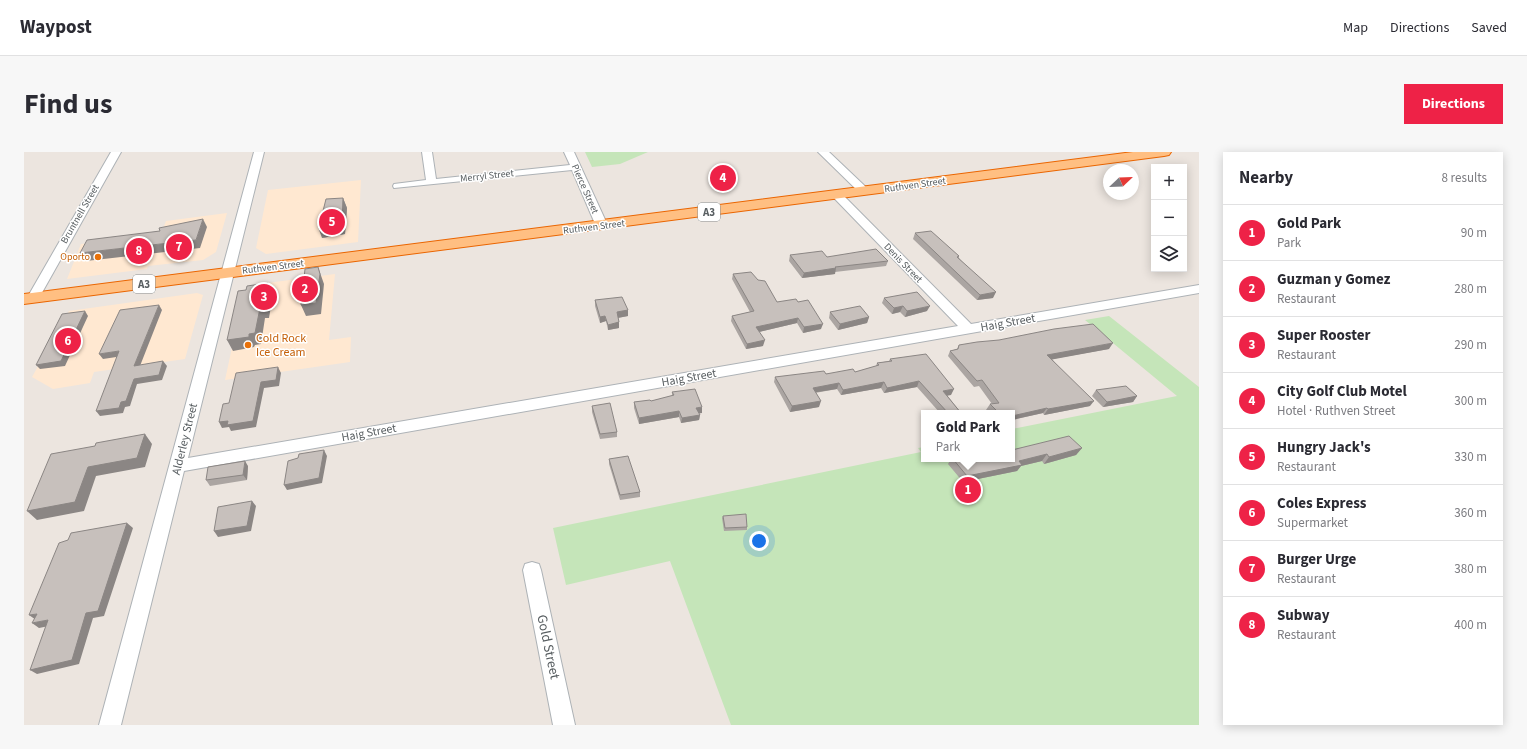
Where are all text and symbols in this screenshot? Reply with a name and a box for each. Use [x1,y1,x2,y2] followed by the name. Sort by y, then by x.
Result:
[20,14,92,41] text: Waypost
[1343,18,1368,38] text: Map
[1390,18,1449,38] text: Directions
[1471,18,1507,38] text: Saved
[24,84,112,124] text: Find us
[1404,84,1503,124] button: Directions
[568,162,602,217] street label: Pierce Street
[710,163,736,193] pin: 4
[1103,164,1139,200] north arrow
[1151,164,1187,272] map controls
[1151,164,1187,200] button: +
[460,166,515,186] street label: Merryl Street
[1239,166,1293,190] text: Nearby
[1442,169,1487,187] text: 8 results
[883,174,947,196] street label: Ruthven Street
[57,181,103,246] street label: Bruntnell Street
[1151,200,1187,236] button: −
[698,203,720,221] road number: A3
[319,207,345,237] pin: 5
[1277,213,1341,234] text: Gold Park
[562,216,626,238] street label: Ruthven Street
[1249,224,1255,242] text: 1
[1461,224,1487,242] text: 90 m
[166,232,192,262] pin: 7
[1277,234,1301,252] text: Park
[126,236,152,266] pin: 8
[1151,236,1187,272] button: layers
[880,240,926,286] street label: Denis Street
[60,250,90,264] place label: Oporto
[93,252,103,262] marker: Oporto
[241,256,305,278] street label: Ruthven Street
[1277,269,1390,290] text: Guzman y Gomez
[292,274,318,304] pin: 2
[133,275,155,293] road number: A3
[1249,280,1255,298] text: 2
[1454,280,1487,298] text: 280 m
[251,282,277,312] pin: 3
[1277,290,1336,308] text: Restaurant
[979,310,1037,336] street label: Haig Street
[1277,325,1370,346] text: Super Rooster
[55,326,81,356] pin: 6
[256,330,306,361] place label: Cold Rock Ice Cream
[1249,336,1255,354] text: 3
[1454,336,1487,354] text: 290 m
[243,340,253,350] marker: Cold Rock Ice Cream
[1277,346,1336,364] text: Restaurant
[660,365,718,391] street label: Haig Street
[1277,381,1407,402] text: City Golf Club Motel
[1249,392,1255,410] text: 4
[1454,392,1487,410] text: 300 m
[168,401,202,477] street label: Alderley Street
[1277,402,1395,420] text: Hotel · Ruthven Street
[921,410,1015,462] popup
[936,417,1000,438] text: Gold Park
[340,420,398,446] street label: Haig Street
[1277,437,1371,458] text: Hungry Jack's
[936,438,960,456] text: Park
[1249,448,1255,466] text: 5
[1454,448,1487,466] text: 330 m
[1277,458,1336,476] text: Restaurant
[955,475,981,505] pin: 1
[1277,493,1367,514] text: Coles Express
[1249,504,1255,522] text: 6
[1454,504,1487,522] text: 360 m
[1277,514,1348,532] text: Supermarket
[749,531,769,551] your location
[1277,549,1356,570] text: Burger Urge
[1249,560,1255,578] text: 7
[1454,560,1487,578] text: 380 m
[1277,570,1336,588] text: Restaurant
[1277,605,1330,626] text: Subway
[531,613,565,681] street label: Gold Street
[1249,616,1255,634] text: 8
[1454,616,1487,634] text: 400 m
[1277,626,1336,644] text: Restaurant

